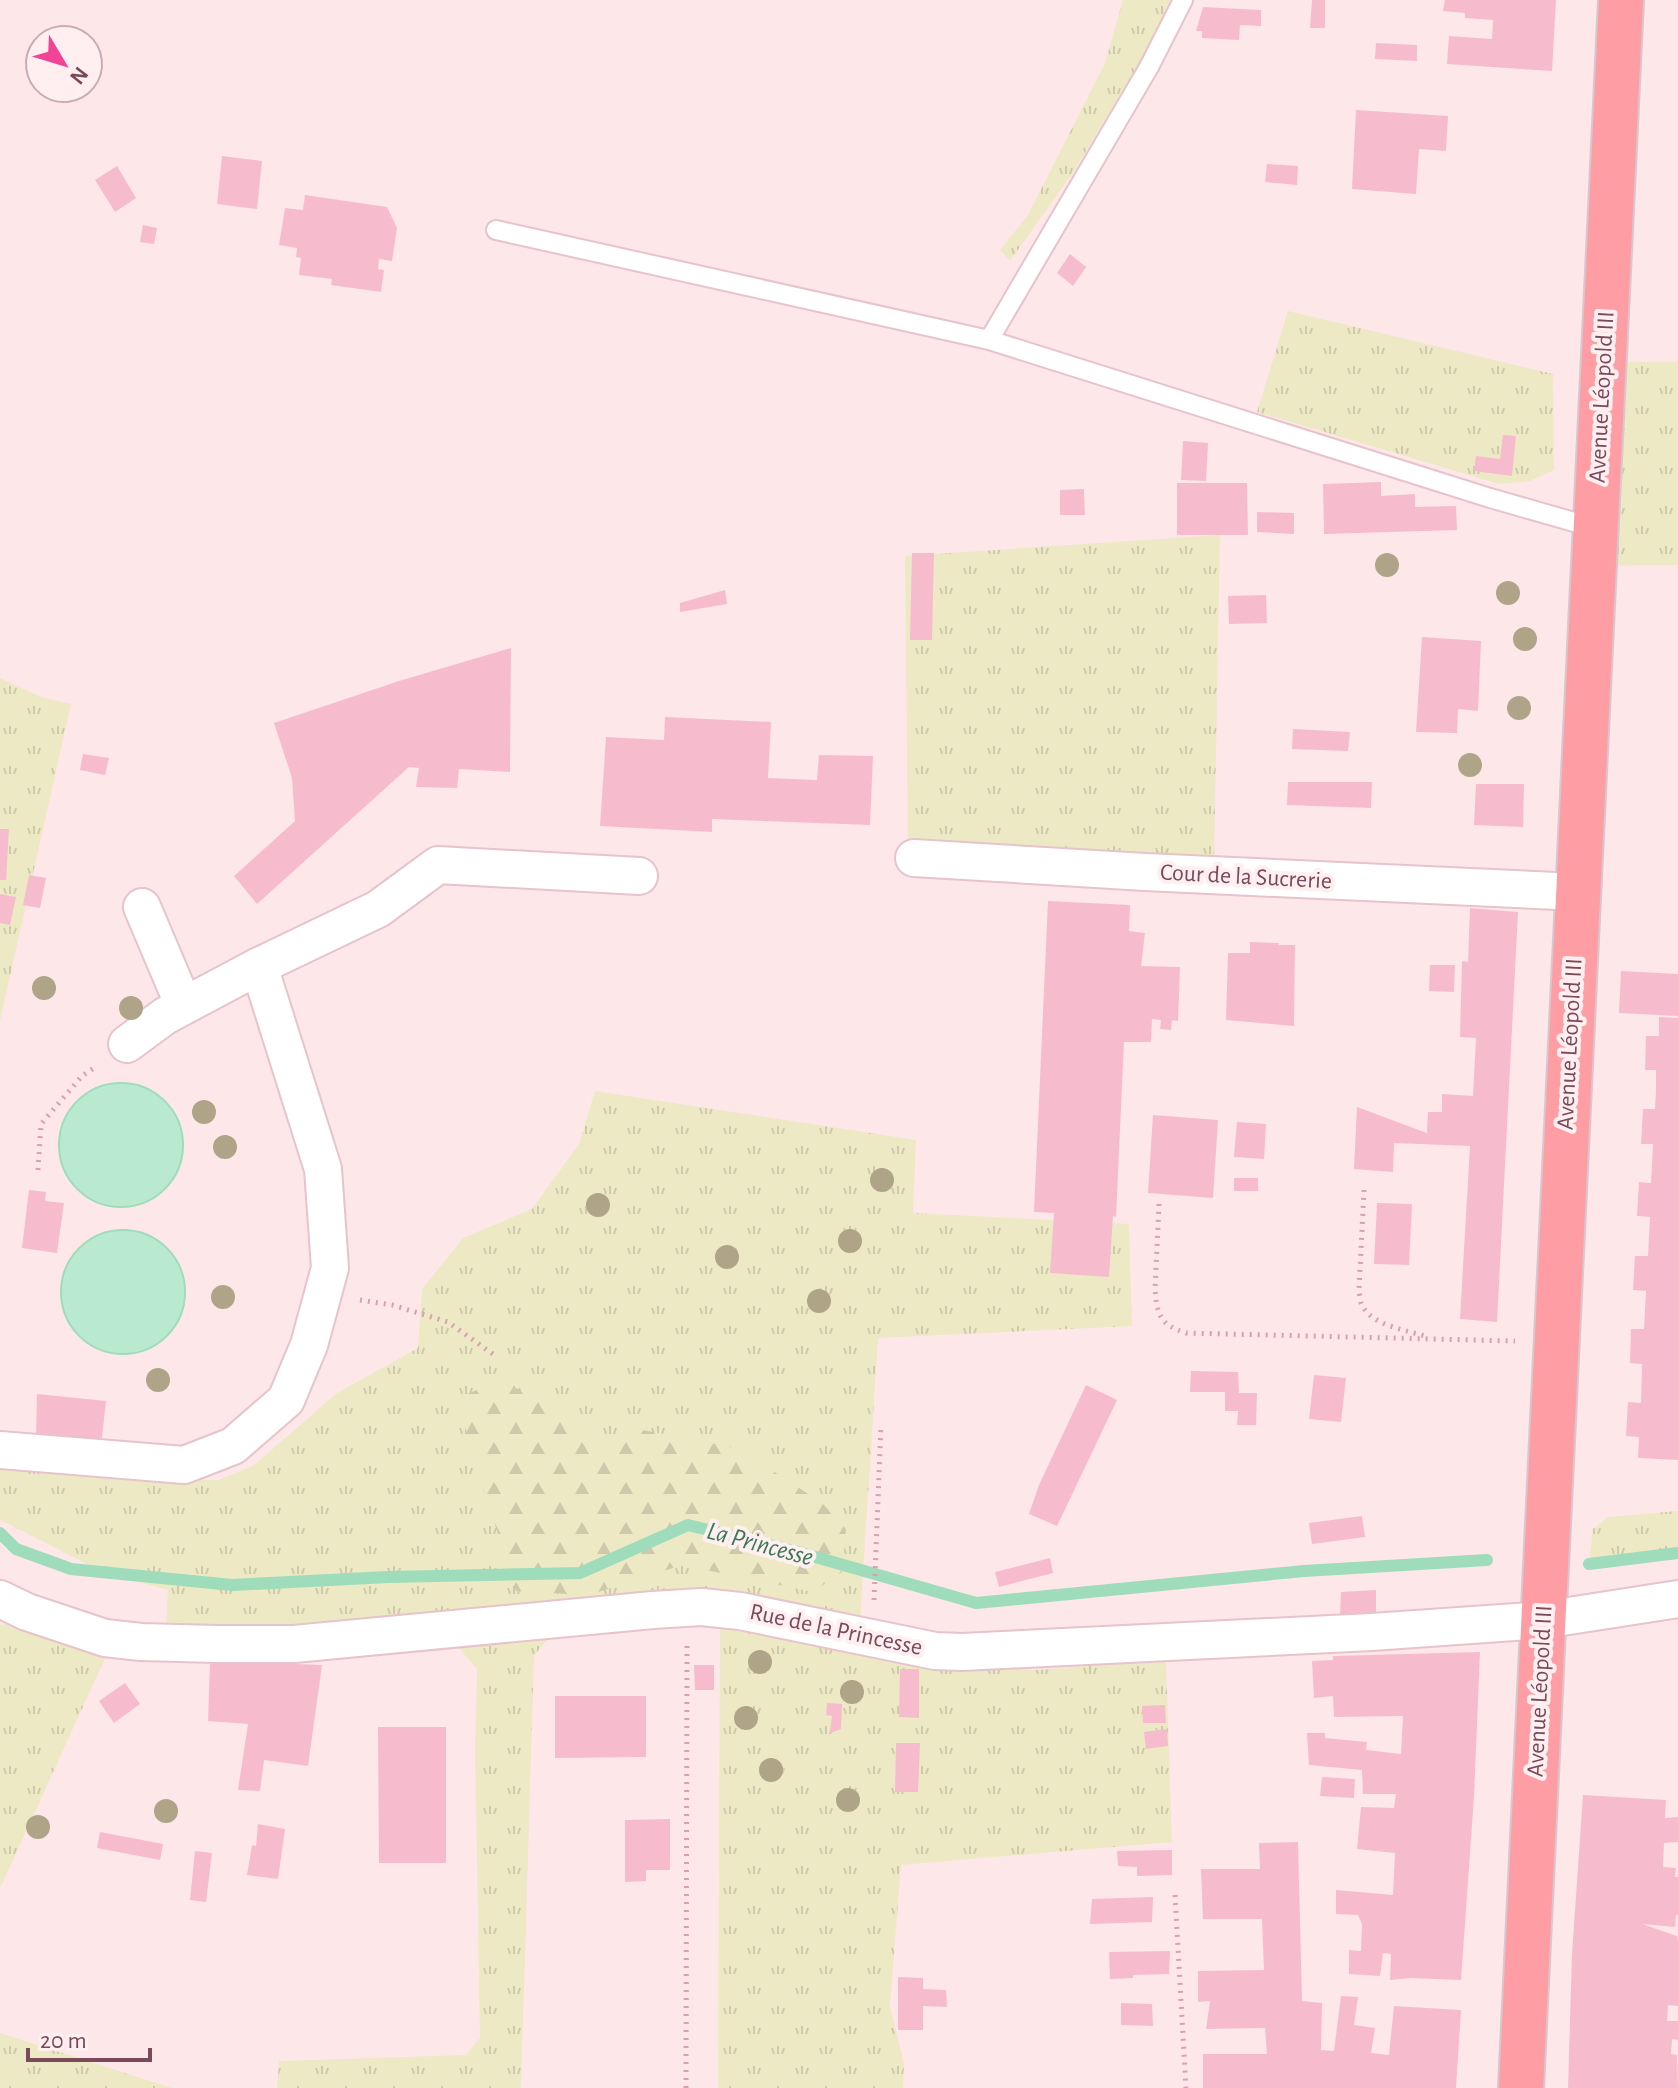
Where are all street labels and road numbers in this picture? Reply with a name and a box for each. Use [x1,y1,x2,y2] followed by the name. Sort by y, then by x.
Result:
[1586,310,1618,484] street label: Avenue Léopold III
[1160,861,1332,893] street label: Cour de la Sucrerie
[1554,957,1586,1131] street label: Avenue Léopold III
[748,1600,924,1660] street label: Rue de la Princesse
[1524,1604,1556,1778] street label: Avenue Léopold III

